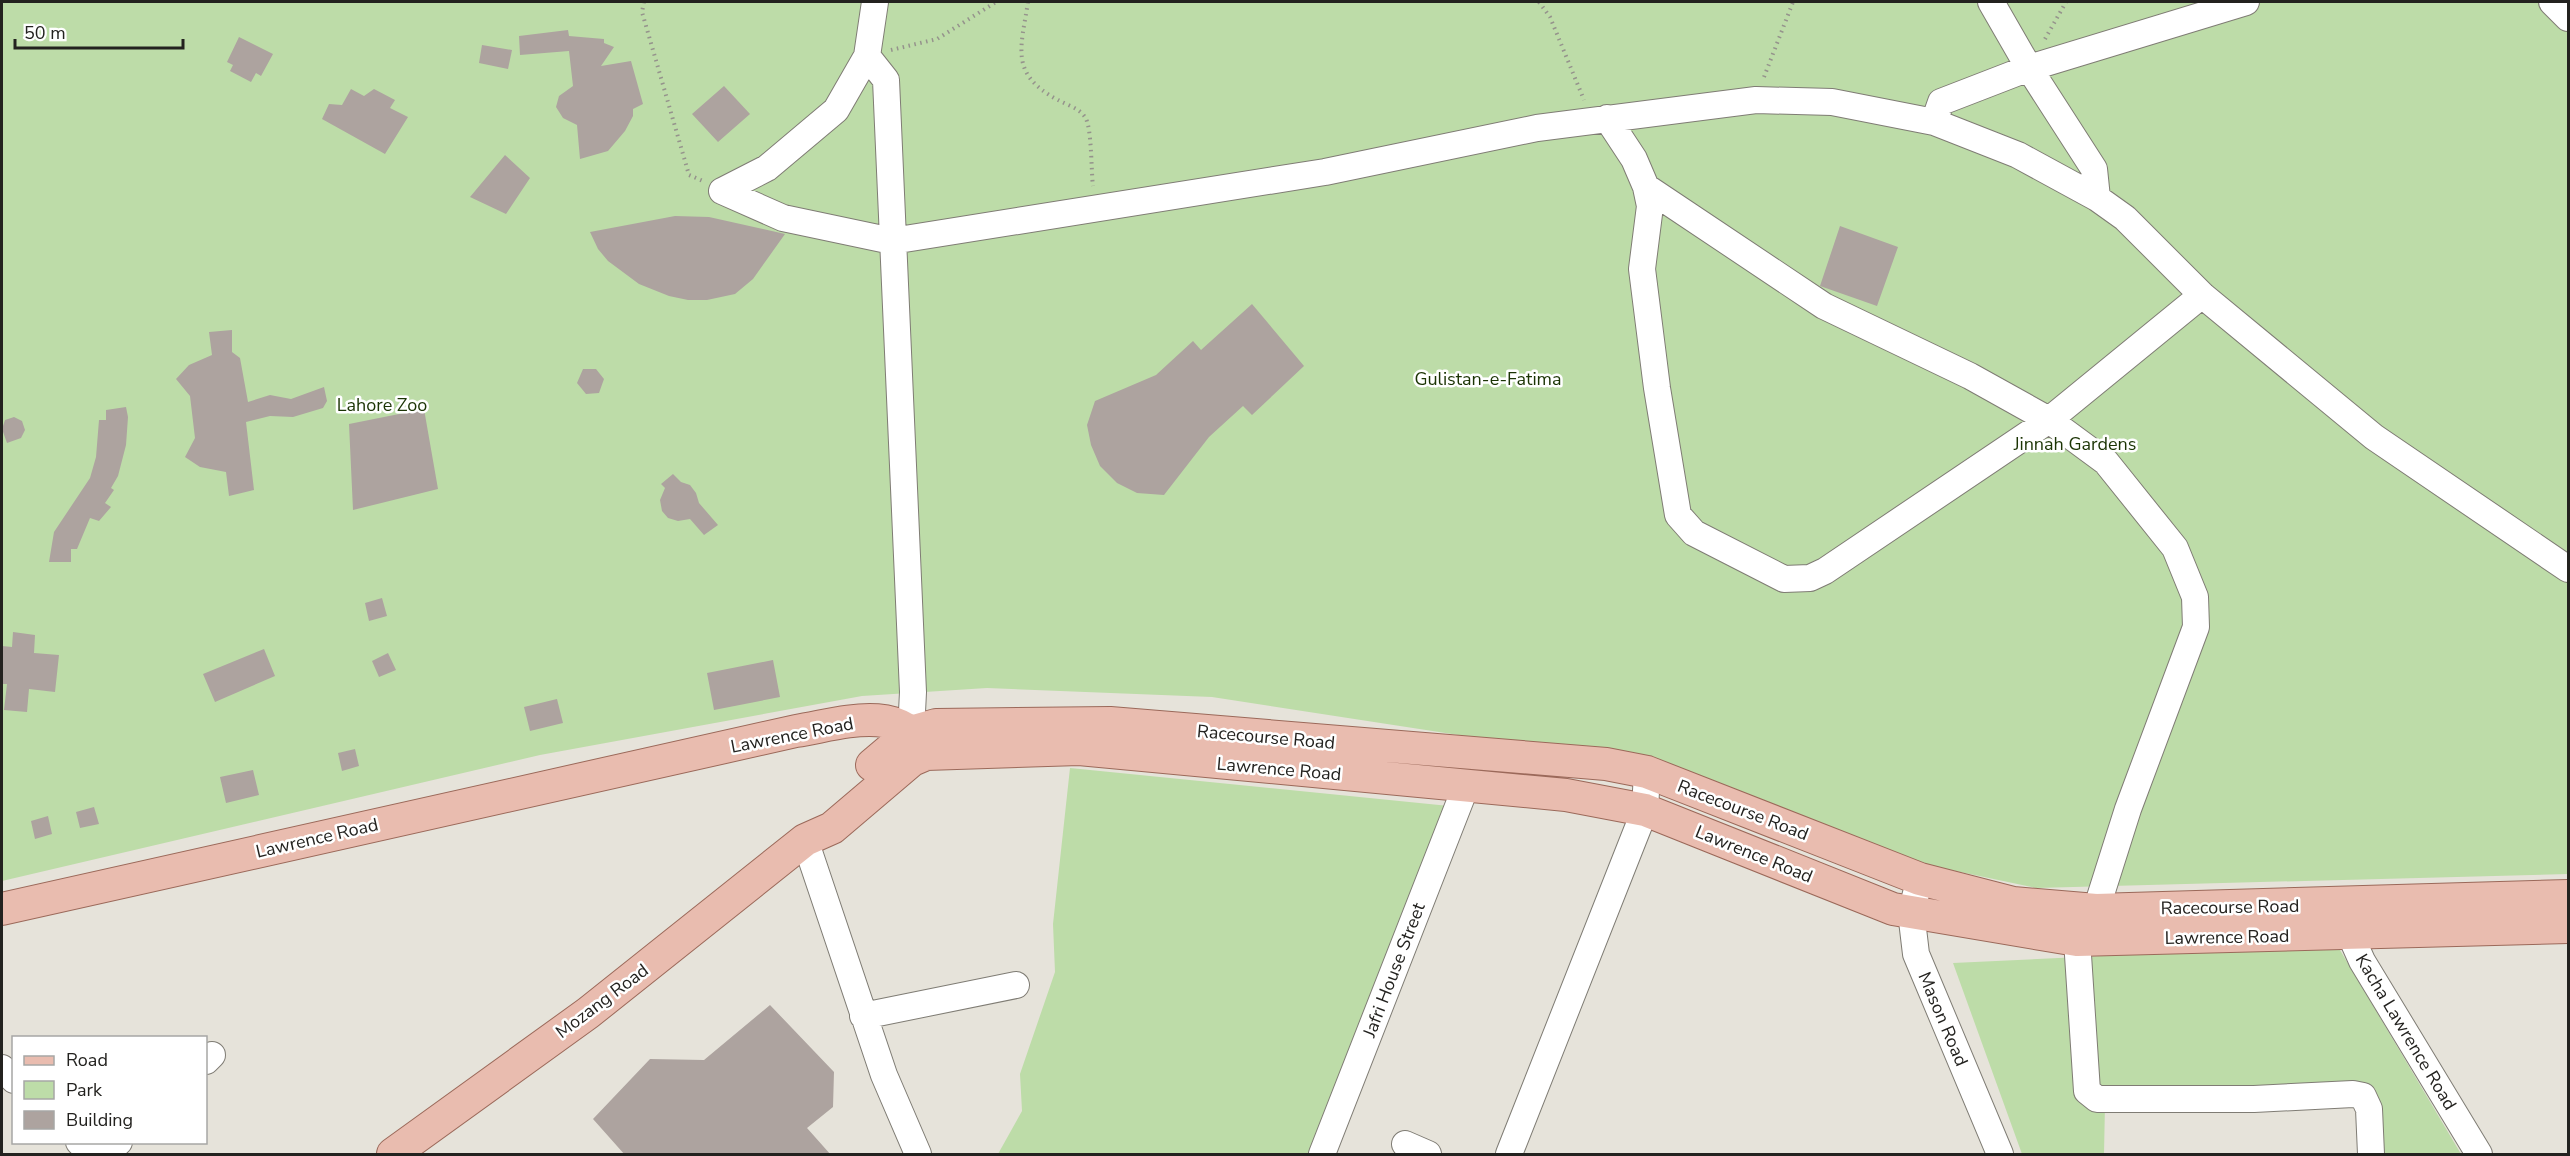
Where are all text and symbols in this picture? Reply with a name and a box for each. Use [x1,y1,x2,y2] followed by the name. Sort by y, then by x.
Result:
[15,12,183,50] scale bar
[24,21,66,45] text: 50 m
[1414,367,1562,391] park label: Gulistan-e-Fatima
[337,393,427,417] park label: Lahore Zoo
[2013,432,2136,456] park label: Jinnah Gardens
[728,711,856,759] street label: Lawrence Road
[1196,719,1336,755] street label: Racecourse Road
[1216,752,1342,786] street label: Lawrence Road
[1674,774,1812,846] street label: Racecourse Road
[254,812,380,864] street label: Lawrence Road
[1692,820,1816,888] street label: Lawrence Road
[2160,894,2300,920] street label: Racecourse Road
[1357,899,1431,1042] street label: Jafri House Street
[2164,924,2290,950] street label: Lawrence Road
[2350,949,2462,1115] street label: Kacha Lawrence Road
[551,958,653,1044] street label: Mozang Road
[1912,968,1974,1070] street label: Mason Road
[12,1036,207,1144] legend
[66,1048,108,1072] text: Road
[66,1078,103,1102] text: Park
[66,1108,133,1132] text: Building

